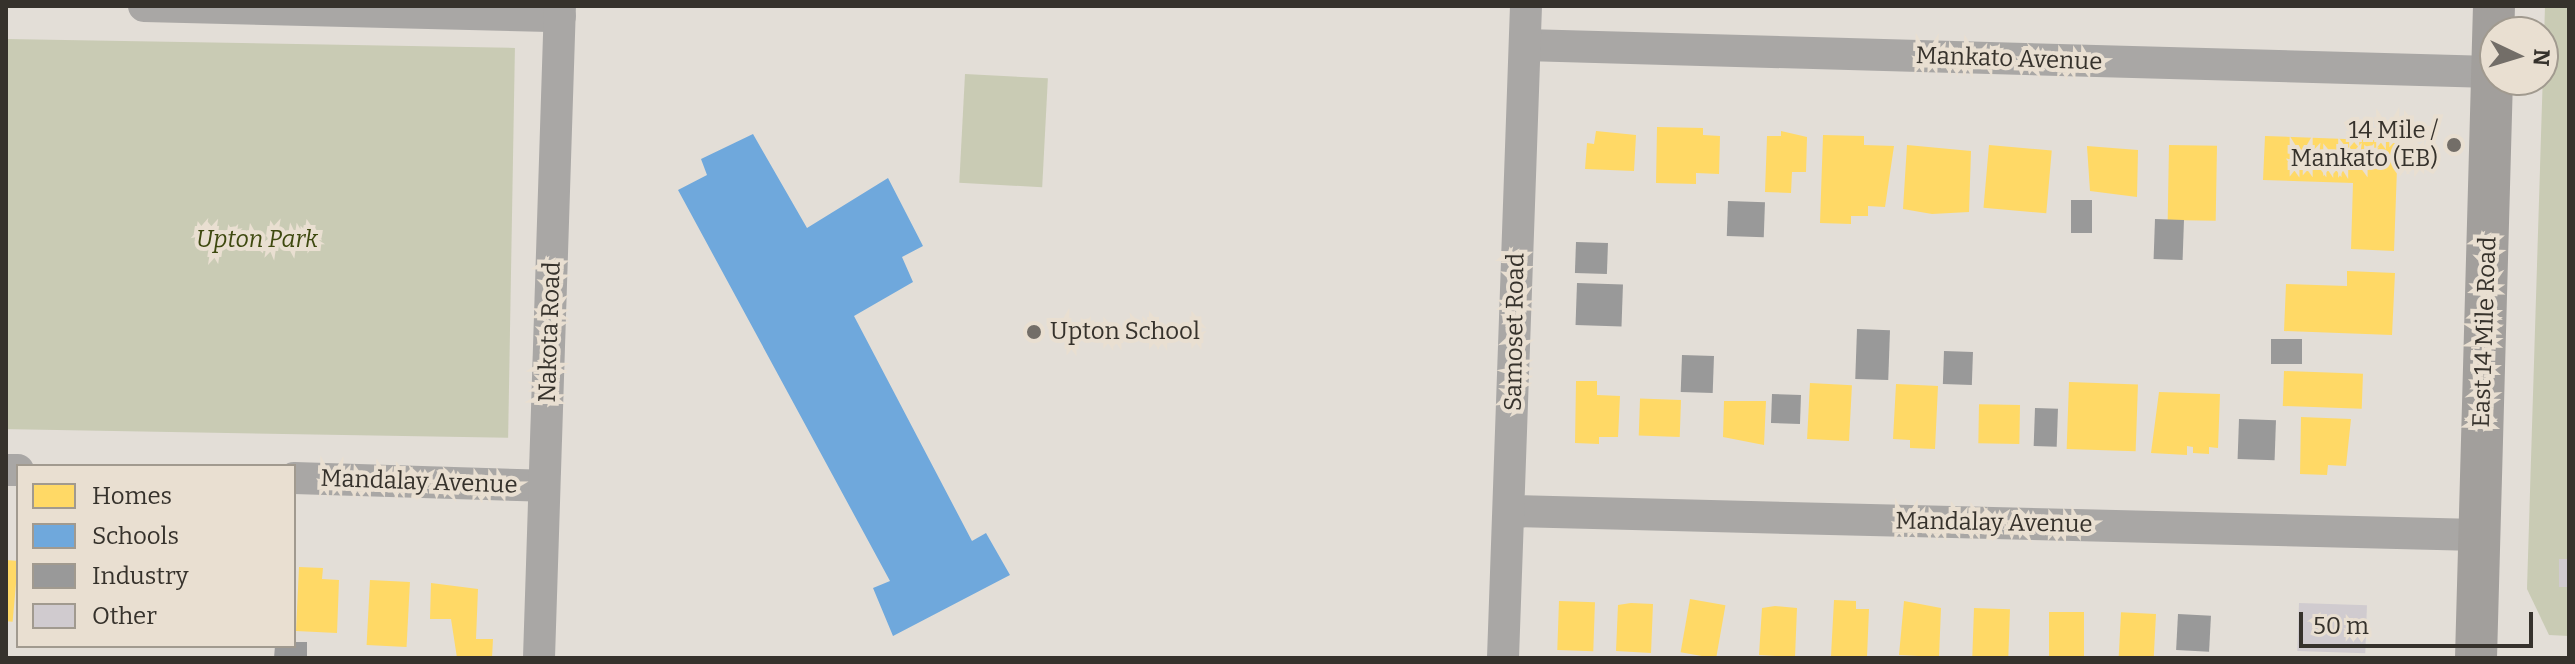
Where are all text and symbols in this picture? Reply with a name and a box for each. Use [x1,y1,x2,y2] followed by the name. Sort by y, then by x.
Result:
[2479,16,2559,96] north arrow
[1915,41,2103,77] street label: Mankato Avenue
[2527,48,2556,67] text: N
[2291,117,2438,173] place label: 14 Mile / Mankato (EB)
[2445,136,2463,154] marker: 14 Mile / Mankato (EB)
[196,226,318,254] park label: Upton Park
[2467,236,2503,428] street label: East 14 Mile Road
[1499,253,1531,411] street label: Samoset Road
[533,261,567,403] street label: Nakota Road
[1050,318,1200,346] place label: Upton School
[1025,323,1043,341] marker: Upton School
[16,464,296,648] legend
[320,464,518,500] street label: Mandalay Avenue
[92,482,172,510] text: Homes
[1895,507,2093,539] street label: Mandalay Avenue
[92,522,179,550] text: Schools
[92,562,189,590] text: Industry
[2303,596,2537,646] scale bar
[92,602,157,630] text: Other
[2313,612,2369,640] text: 50 m

